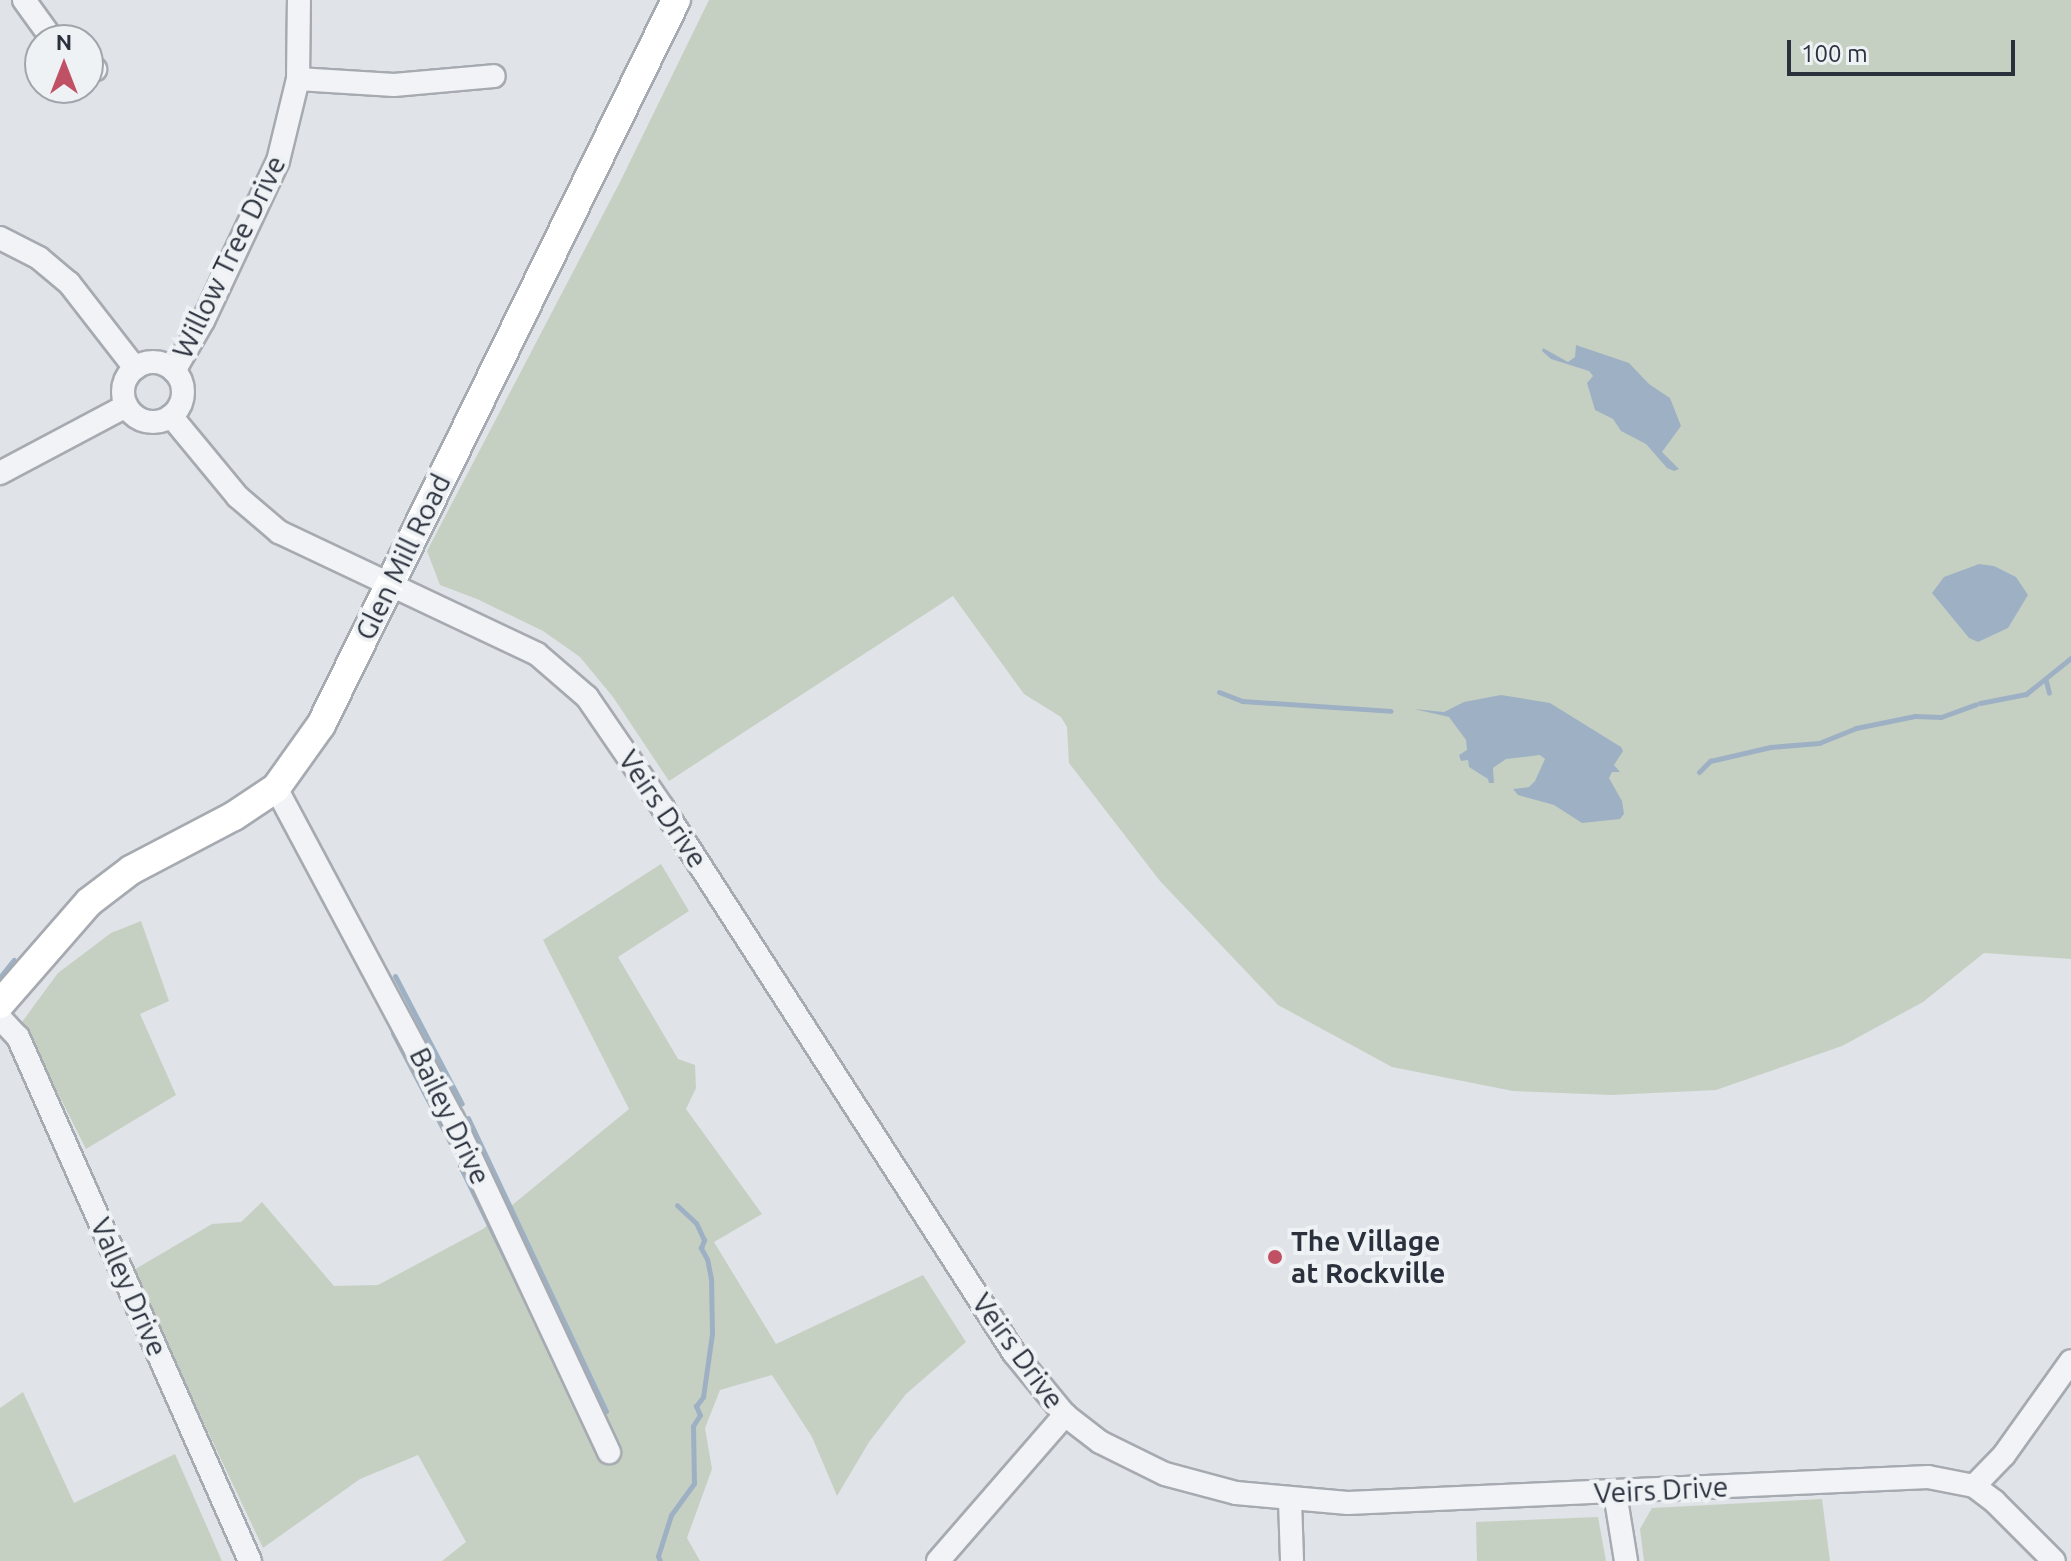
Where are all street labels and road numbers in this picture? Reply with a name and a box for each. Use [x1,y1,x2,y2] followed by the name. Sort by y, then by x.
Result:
[165,150,293,364] street label: Willow Tree Drive
[348,469,458,645] street label: Glen Mill Road
[611,744,715,874] street label: Veirs Drive
[402,1042,498,1190] street label: Bailey Drive
[84,1213,174,1361] street label: Valley Drive
[965,1287,1071,1415] street label: Veirs Drive
[1593,1470,1729,1510] street label: Veirs Drive

